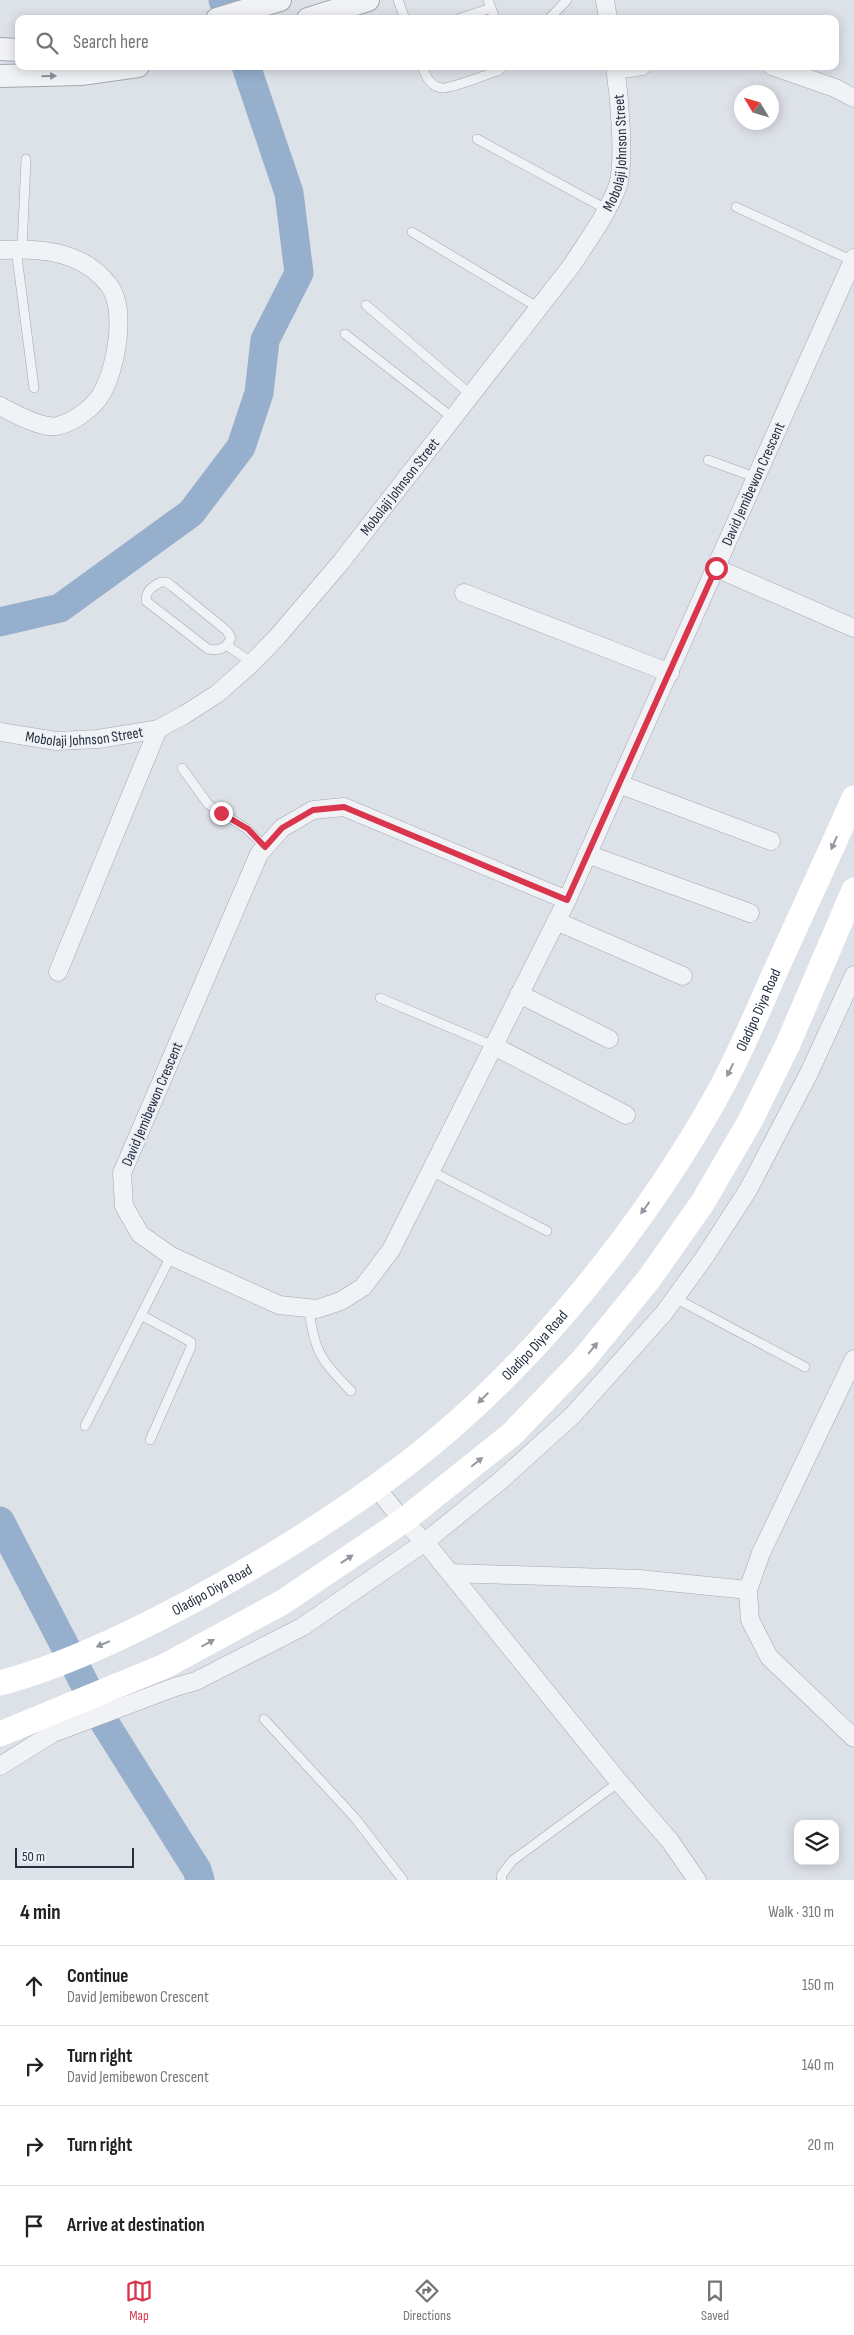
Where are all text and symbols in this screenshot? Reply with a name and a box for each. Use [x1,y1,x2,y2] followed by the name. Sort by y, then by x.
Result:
[15,15,839,70] search box
[33,29,61,57] icon: search
[73,31,149,54] text: Search here
[41,71,57,79] one-way arrow
[734,85,779,130] north arrow
[599,93,631,215] street label: Mobolaji Johnson Street
[718,419,790,549] street label: David Jemibewon Crescent
[356,434,444,540] street label: Mobolaji Johnson Street
[705,557,728,580] route start
[24,723,145,751] street label: Mobolaji Johnson Street
[210,802,233,825] route end
[830,836,838,850] one-way arrow
[732,966,785,1055] street label: Oladipo Diya Road
[118,1039,187,1169] street label: David Jemibewon Crescent
[726,1063,734,1077] one-way arrow
[640,1201,650,1215] one-way arrow
[498,1307,572,1385] street label: Oladipo Diya Road
[587,1342,598,1355] one-way arrow
[477,1392,489,1404] one-way arrow
[471,1456,484,1467] one-way arrow
[340,1554,354,1564] one-way arrow
[169,1560,256,1620] street label: Oladipo Diya Road
[201,1639,216,1647] one-way arrow
[96,1641,110,1649] one-way arrow
[794,1820,839,1865] map controls
[794,1820,839,1865] button: layers
[15,1845,134,1868] scale bar
[22,1848,45,1865] text: 50 m
[20,1900,61,1925] text: 4 min
[768,1903,834,1922] text: Walk · 310 m
[67,1965,128,1988] text: Continue
[20,1972,48,2000] icon: ahead
[802,1976,834,1995] text: 150 m
[67,1988,209,2007] text: David Jemibewon Crescent
[67,2045,132,2068] text: Turn right
[20,2052,48,2080] icon: right
[802,2056,834,2075] text: 140 m
[67,2068,209,2087] text: David Jemibewon Crescent
[20,2132,48,2160] icon: right
[67,2134,132,2157] text: Turn right
[807,2136,834,2155] text: 20 m
[20,2212,48,2240] icon: arrive
[67,2214,205,2237] text: Arrive at destination
[125,2277,153,2324] tab: Map
[403,2277,451,2324] tab: Directions
[701,2277,729,2324] tab: Saved

